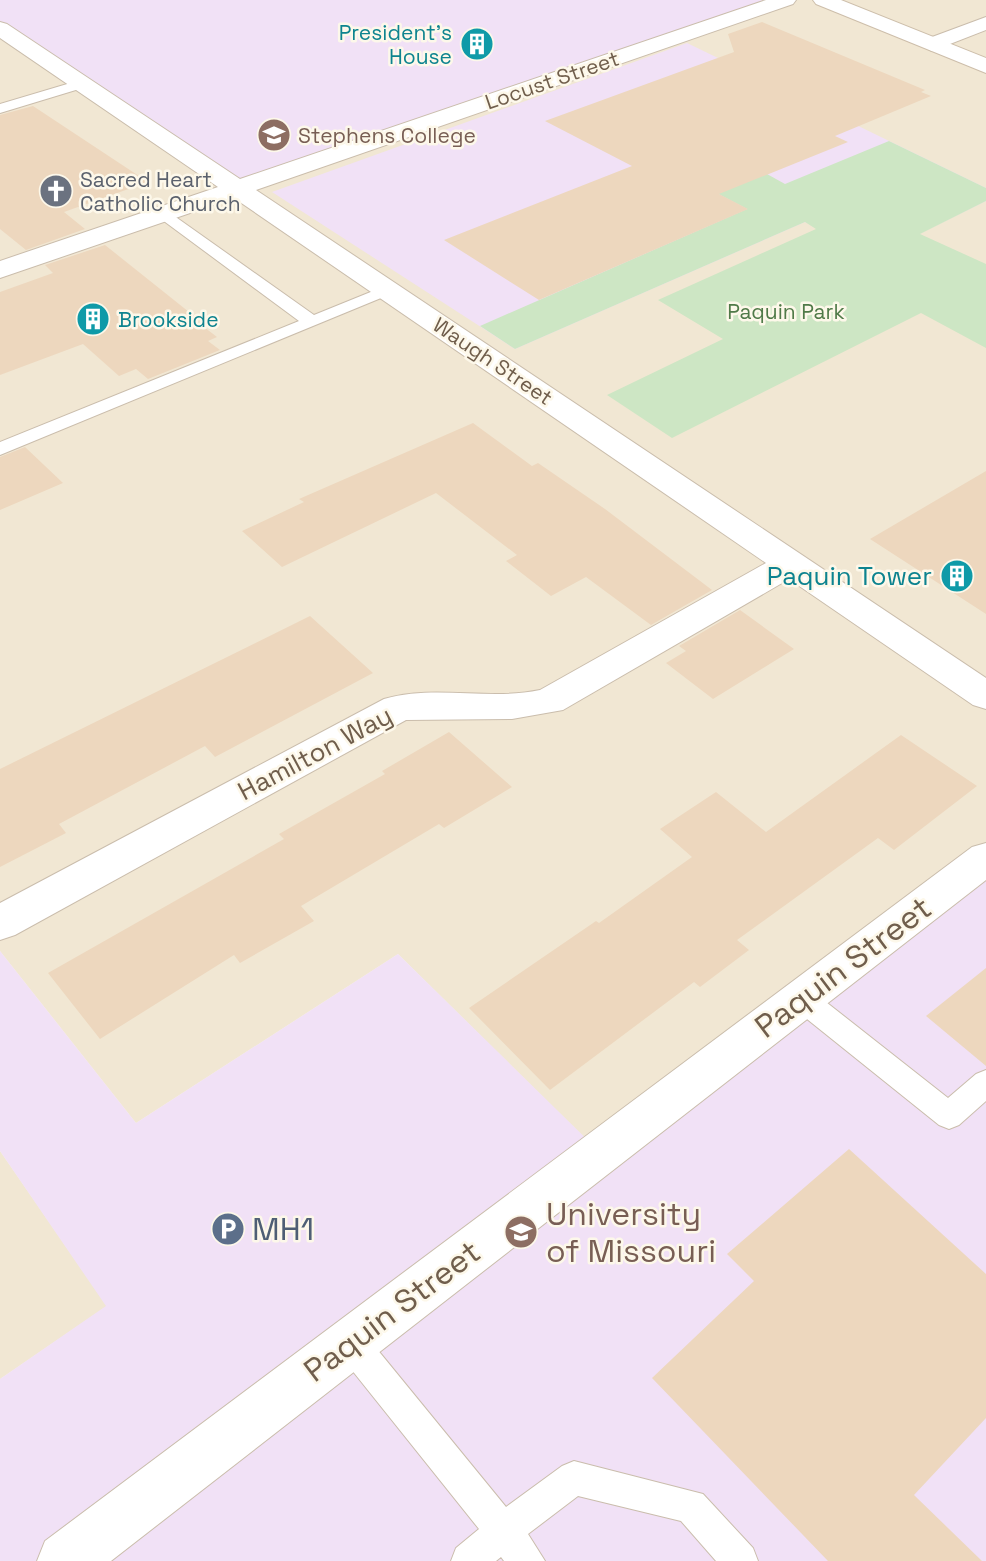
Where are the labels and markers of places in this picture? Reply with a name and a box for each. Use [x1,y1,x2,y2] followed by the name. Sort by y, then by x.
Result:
[339,19,452,70] place label: President's House
[458,25,496,63] building icon: President's House
[255,116,293,154] school or university icon: Stephens College
[298,122,476,149] place label: Stephens College
[80,166,241,217] place label: Sacred Heart Catholic Church
[37,172,75,210] church icon: Sacred Heart Catholic Church
[74,300,112,338] building icon: Brookside
[118,306,219,333] place label: Brookside
[938,557,976,595] building icon: Paquin Tower
[767,559,932,593] place label: Paquin Tower
[546,1194,716,1271] place label: University of Missouri
[252,1209,314,1249] place label: MH1
[209,1210,247,1248] parking icon: MH1
[502,1213,540,1251] school or university icon: University of Missouri

